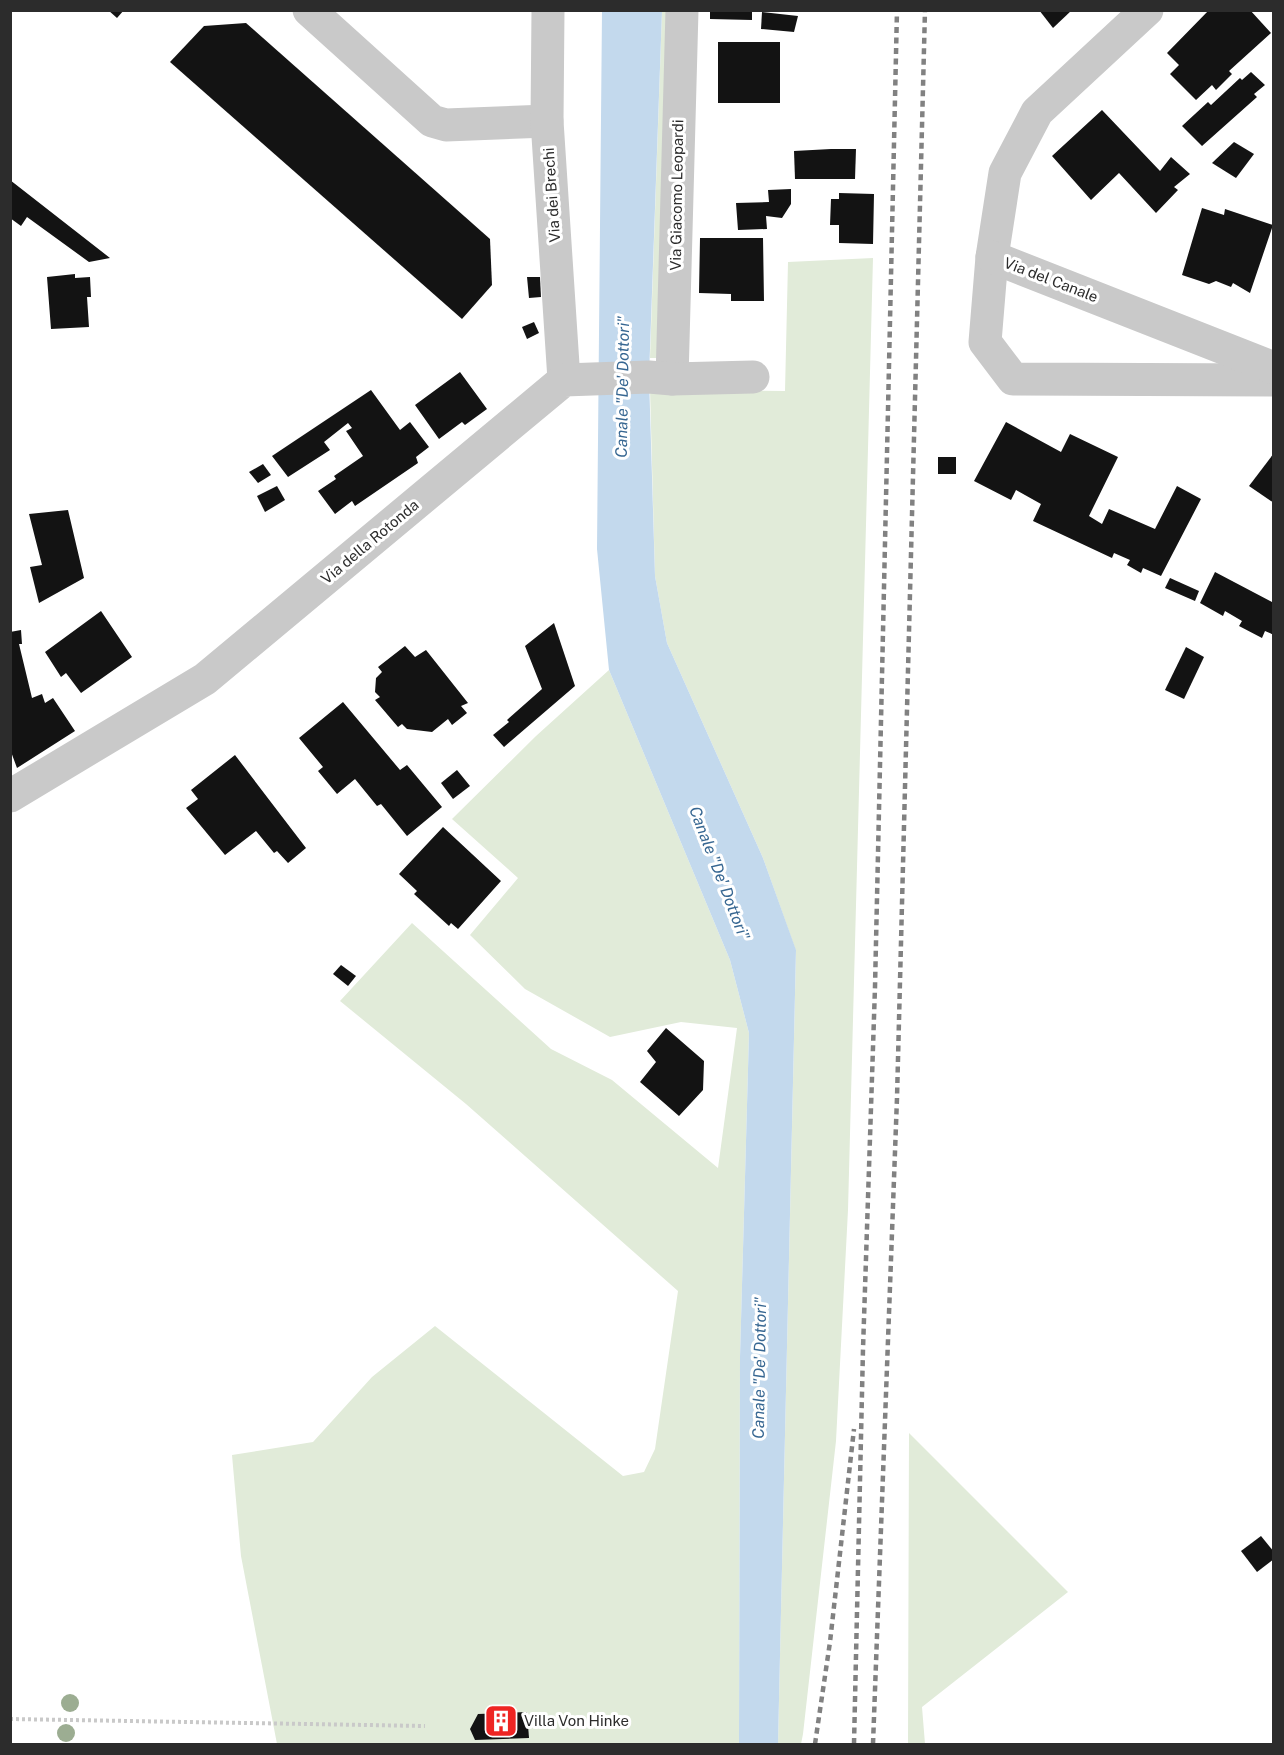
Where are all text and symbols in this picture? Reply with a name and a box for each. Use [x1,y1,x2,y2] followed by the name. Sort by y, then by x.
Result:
[667,119,686,271] street label: Via Giacomo Leopardi
[540,147,563,243] street label: Via dei Brechi
[1002,254,1101,305] street label: Via del Canale
[612,316,633,458] water label: Canale "De' Dottori"
[318,496,422,587] street label: Via della Rotonda
[685,804,754,943] water label: Canale "De' Dottori"
[749,1297,770,1439] water label: Canale "De' Dottori"
[483,1703,519,1739] building icon: Villa Von Hinke
[524,1712,629,1729] place label: Villa Von Hinke

